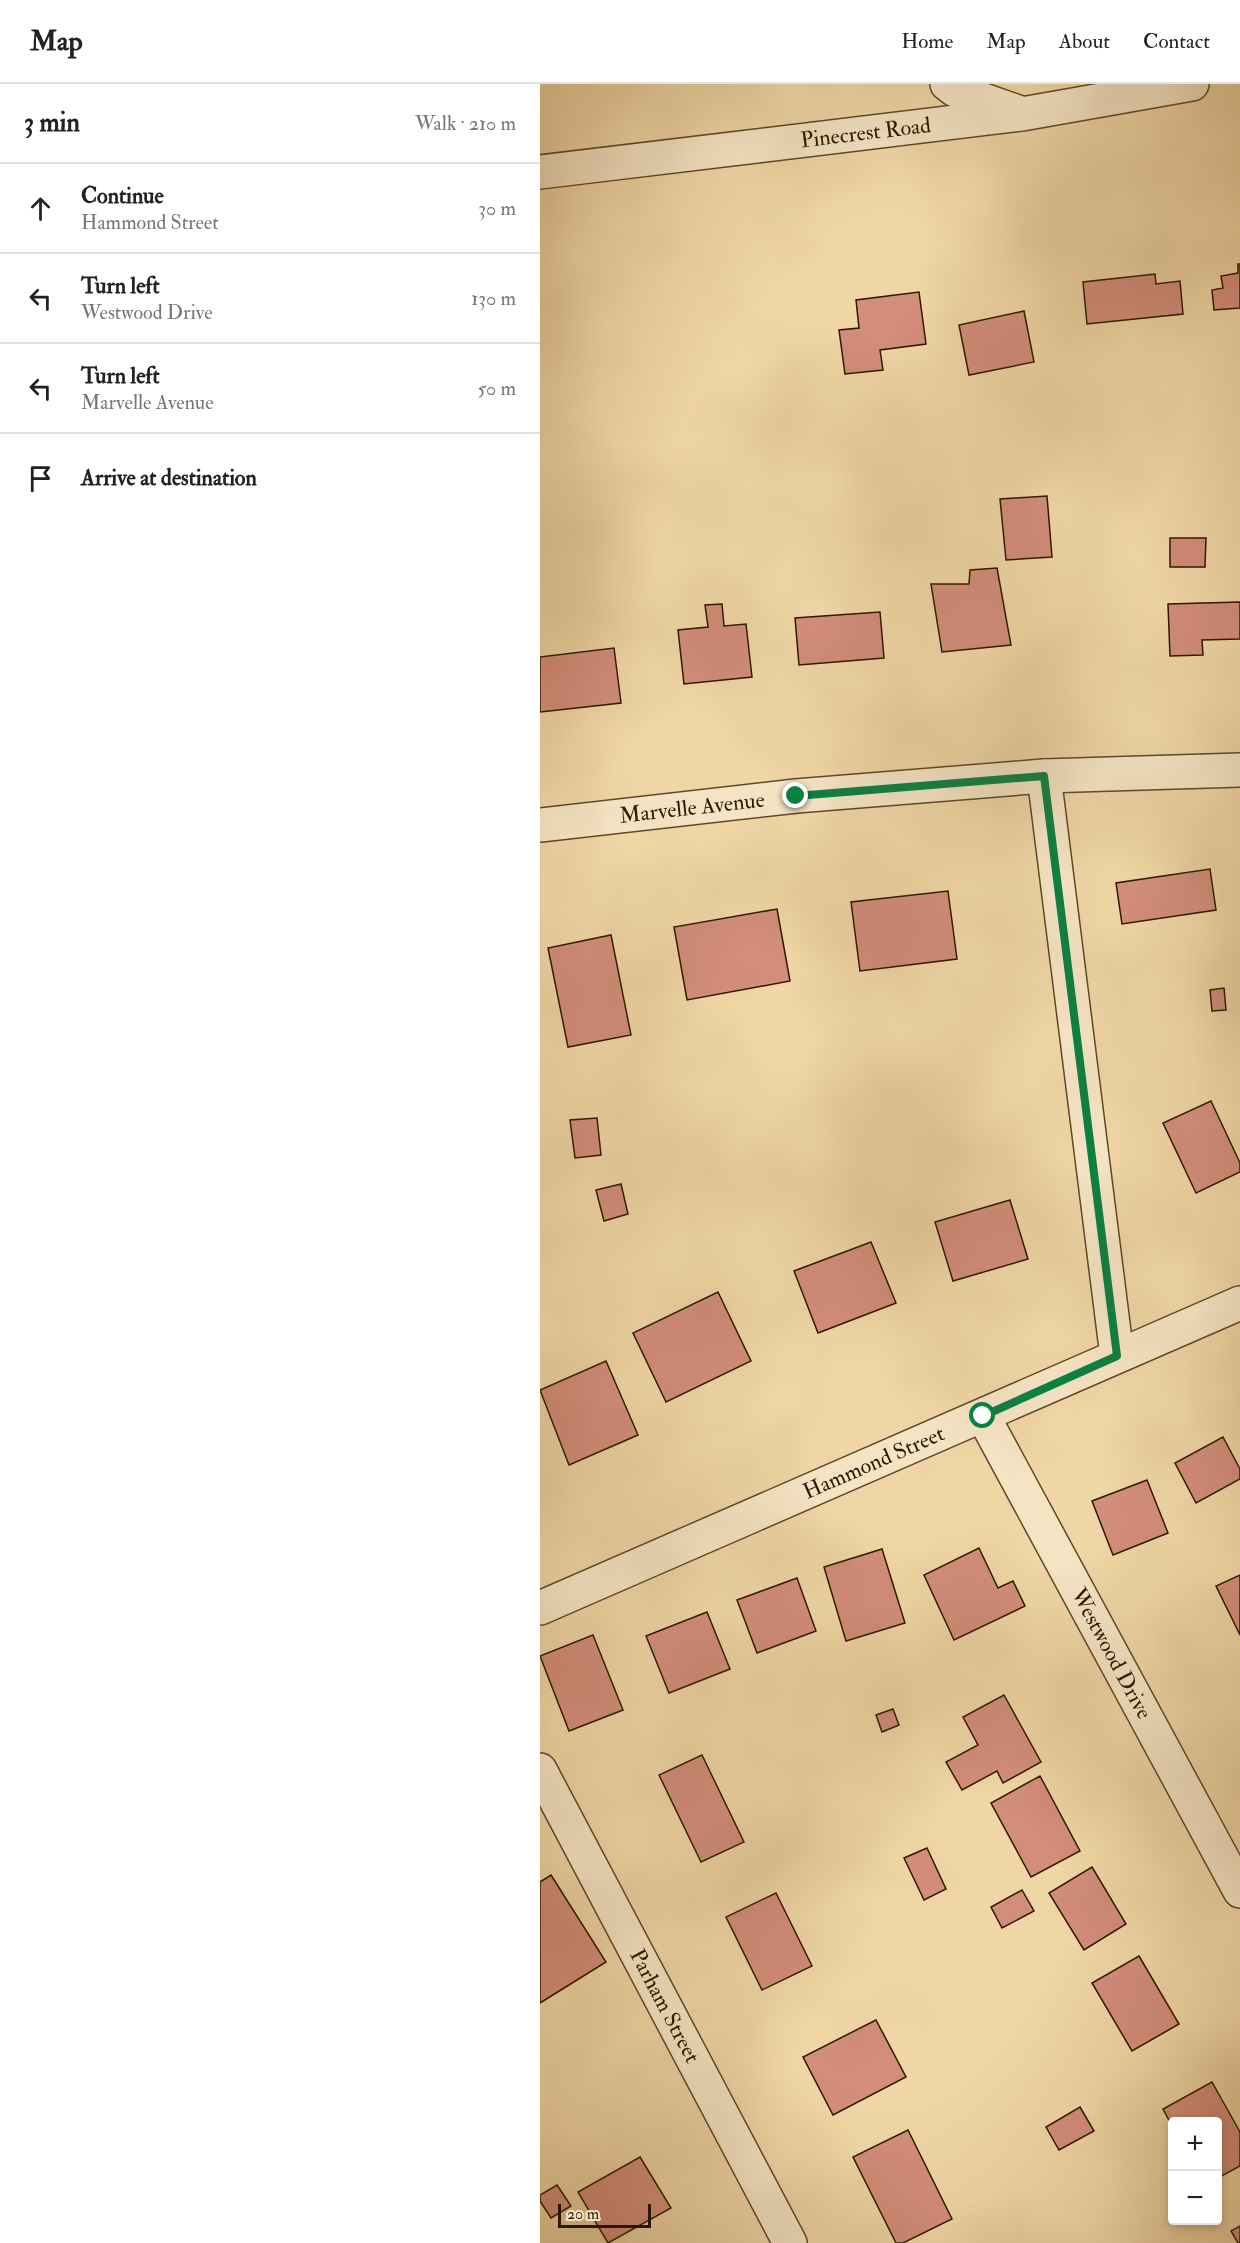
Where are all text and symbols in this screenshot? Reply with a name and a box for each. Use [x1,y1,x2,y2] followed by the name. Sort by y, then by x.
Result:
[30,24,83,59] text: Map
[901,28,953,55] text: Home
[986,28,1026,55] text: Map
[1059,28,1110,55] text: About
[1143,28,1210,55] text: Contact
[24,107,80,139] text: 3 min
[415,111,516,136] text: Walk · 210 m
[799,111,932,155] street label: Pinecrest Road
[81,182,164,210] text: Continue
[24,192,57,225] icon: ahead
[478,196,516,221] text: 30 m
[81,210,219,235] text: Hammond Street
[81,272,160,300] text: Turn left
[24,282,57,315] icon: left
[471,286,516,311] text: 130 m
[81,300,213,325] text: Westwood Drive
[81,362,160,390] text: Turn left
[24,372,57,405] icon: left
[477,376,516,401] text: 50 m
[81,390,214,415] text: Marvelle Avenue
[24,462,57,495] icon: arrive
[81,464,257,492] text: Arrive at destination
[782,782,808,808] route end
[618,786,766,830] street label: Marvelle Avenue
[969,1402,995,1428] route start
[799,1419,949,1506] street label: Hammond Street
[1064,1582,1158,1724] street label: Westwood Drive
[623,1944,706,2068] street label: Parham Street
[1168,2117,1222,2225] map controls
[1168,2117,1222,2171] button: +
[1168,2171,1222,2225] button: −
[558,2201,651,2228] scale bar
[567,2204,599,2224] text: 20 m

